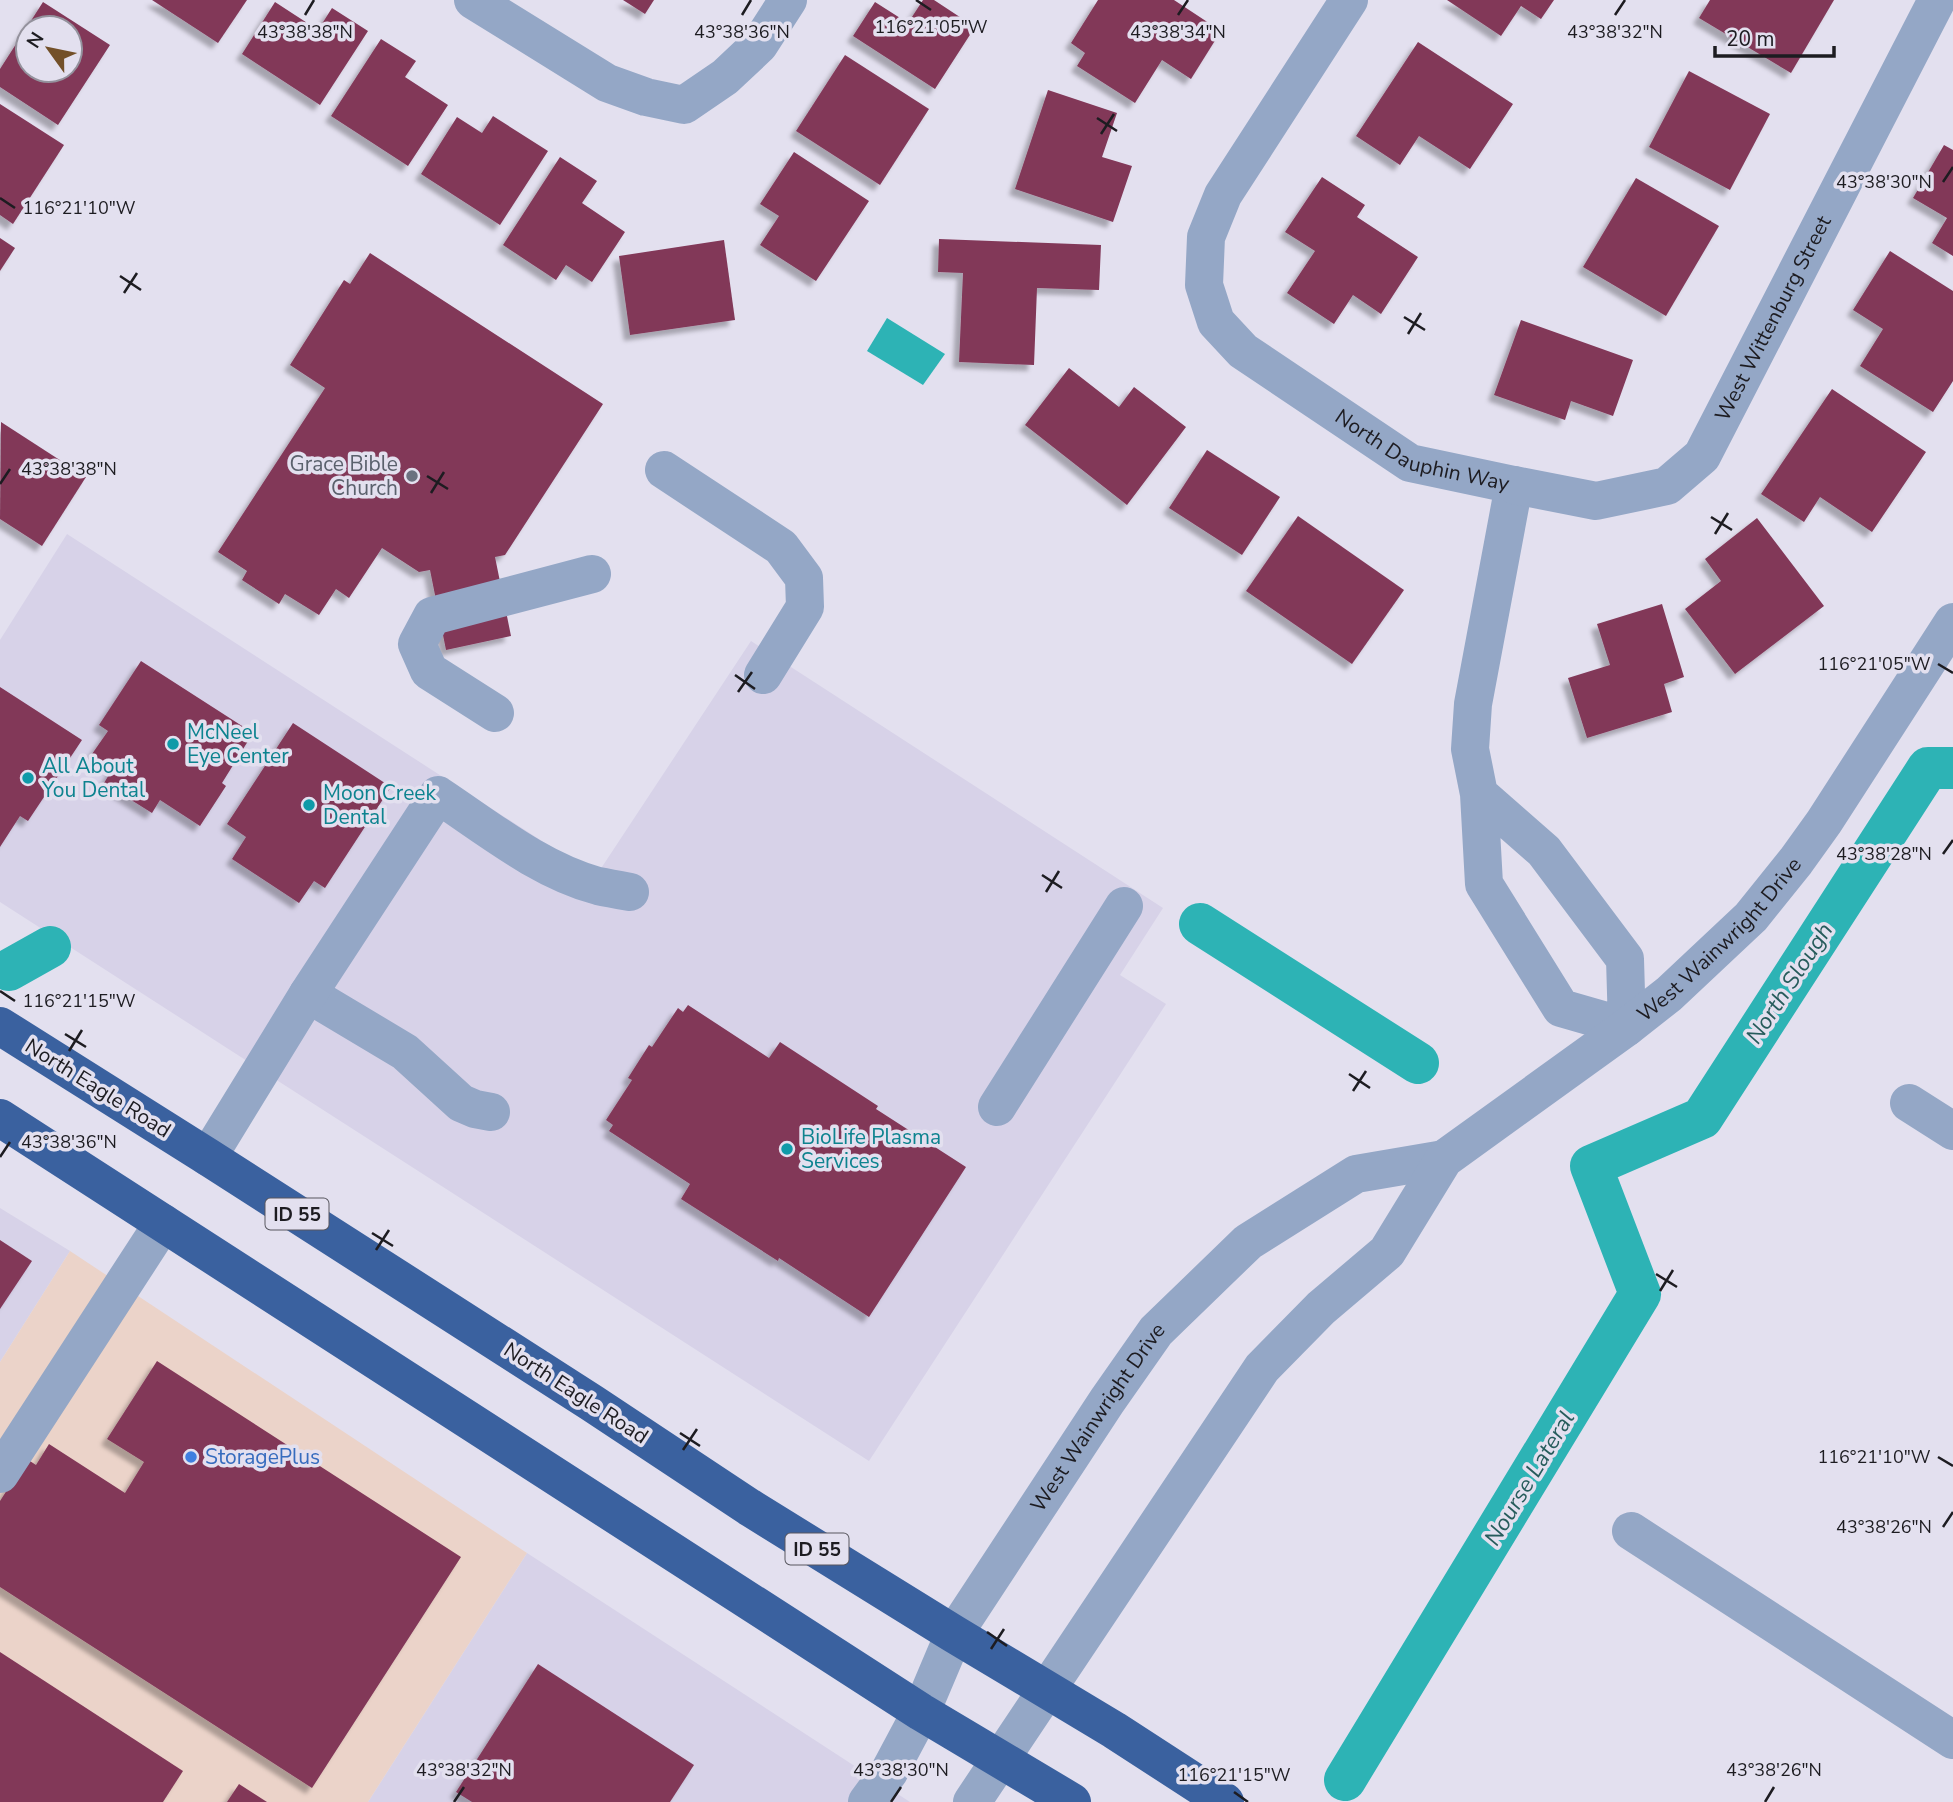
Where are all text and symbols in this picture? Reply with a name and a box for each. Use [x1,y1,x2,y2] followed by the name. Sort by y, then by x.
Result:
[14,14,84,84] north arrow
[1715,14,1834,58] scale bar
[874,15,988,39] text: 116°21'05"W
[257,20,353,44] text: 43°38'38"N
[694,20,790,44] text: 43°38'36"N
[1130,20,1226,44] text: 43°38'34"N
[1567,20,1663,44] text: 43°38'32"N
[1726,25,1775,53] text: 20 m
[21,27,50,53] text: N
[1836,170,1932,194] text: 43°38'30"N
[22,196,136,220] text: 116°21'10"W
[1708,210,1838,426] street label: West Wittenburg Street
[1330,403,1512,498] street label: North Dauphin Way
[290,450,398,502] place label: Grace Bible Church
[21,457,117,481] text: 43°38'38"N
[404,468,420,484] marker: Grace Bible Church
[1817,652,1931,676] text: 116°21'05"W
[187,718,289,770] place label: McNeel Eye Center
[165,736,181,752] marker: McNeel Eye Center
[41,752,146,804] place label: All About You Dental
[20,770,36,786] marker: All About You Dental
[323,779,436,831] place label: Moon Creek Dental
[301,797,317,813] marker: Moon Creek Dental
[1836,842,1932,866] text: 43°38'28"N
[1631,851,1808,1028] street label: West Wainwright Drive
[1739,917,1840,1050] water label: North Slough
[22,989,136,1013] text: 116°21'15"W
[20,1032,176,1144] street label: North Eagle Road
[801,1123,941,1175] place label: BioLife Plasma Services
[21,1130,117,1154] text: 43°38'36"N
[779,1141,795,1157] marker: BioLife Plasma Services
[266,1198,328,1230] road number: ID 55
[1024,1316,1171,1517] street label: West Wainwright Drive
[498,1336,654,1450] street label: North Eagle Road
[1477,1405,1582,1551] water label: Nourse Lateral
[205,1443,320,1471] place label: StoragePlus
[1817,1445,1931,1469] text: 116°21'10"W
[183,1449,199,1465] marker: StoragePlus
[1836,1515,1932,1539] text: 43°38'26"N
[786,1534,848,1564] road number: ID 55
[416,1758,512,1782] text: 43°38'32"N
[853,1758,949,1782] text: 43°38'30"N
[1726,1758,1822,1782] text: 43°38'26"N
[1177,1763,1291,1787] text: 116°21'15"W

